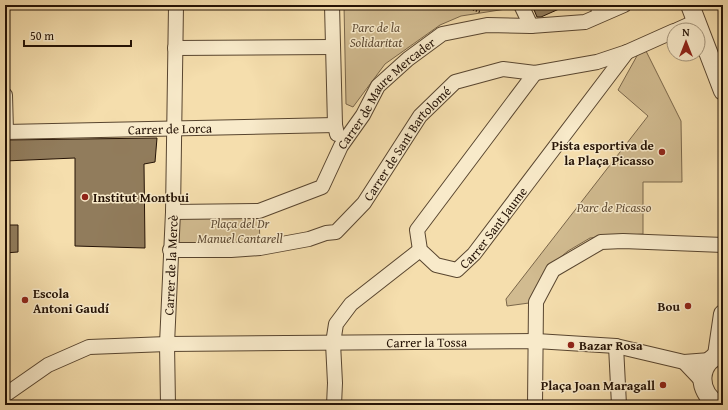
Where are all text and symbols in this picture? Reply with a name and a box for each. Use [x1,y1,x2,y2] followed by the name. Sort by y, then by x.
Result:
[350,18,403,52] park label: Parc de la Solidaritat
[24,22,131,48] scale bar
[666,22,706,62] north arrow
[682,24,690,40] text: N
[30,27,54,44] text: 50 m
[332,32,440,153] street label: Carrer de Maure Mercader
[358,82,455,204] street label: Carrer de Sant Bartolomé
[128,118,213,139] street label: Carrer de Lorca
[551,136,654,170] place label: Pista esportiva de la Plaça Picasso
[657,147,667,157] marker: Pista esportiva de la Plaça Picasso
[455,183,531,273] street label: Carrer Sant Jaume
[93,188,189,207] place label: Institut Montbui
[80,192,90,202] marker: Institut Montbui
[576,198,652,217] park label: Parc de Picasso
[159,214,182,316] street label: Carrer de la Mercè
[197,214,283,248] park label: Plaça del Dr Manuel Cantarell
[33,284,110,318] place label: Escola Antoni Gaudí
[20,295,30,305] marker: Escola Antoni Gaudí
[658,297,681,316] place label: Bou
[683,301,693,311] marker: Bou
[386,332,468,352] street label: Carrer la Tossa
[579,336,643,355] place label: Bazar Rosa
[566,340,576,350] marker: Bazar Rosa
[541,376,655,395] place label: Plaça Joan Maragall
[658,380,668,390] marker: Plaça Joan Maragall

